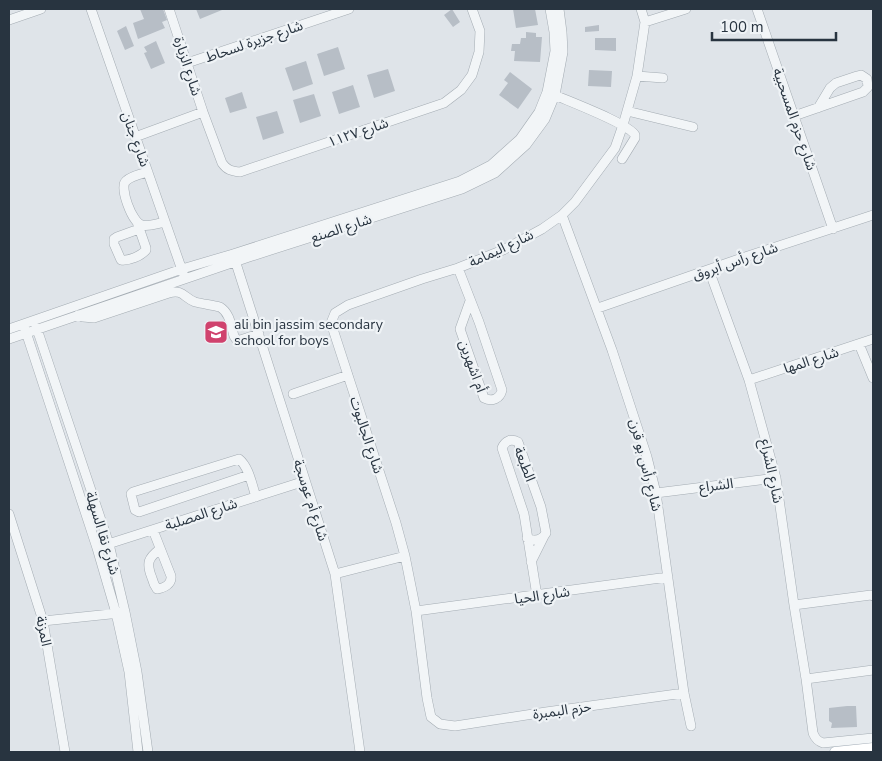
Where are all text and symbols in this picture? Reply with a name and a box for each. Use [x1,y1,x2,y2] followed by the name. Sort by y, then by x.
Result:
[712,10,836,42] scale bar
[203,16,306,68] street label: شارع جزيرة لسحاط
[720,17,764,37] text: 100 m
[168,34,206,98] street label: شارع الزبارة
[767,65,821,173] street label: شارع حزم المسحبية
[116,109,154,170] street label: شارع جنان
[325,113,391,153] street label: شارع ١١٢٧
[308,210,375,248] street label: شارع الصنع
[466,225,537,273] street label: شارع اليمامة
[690,238,781,286] street label: شارع رأس أبروق
[234,315,384,350] place label: ali bin jassim secondary school for boys
[203,319,229,345] school or university icon: ali bin jassim secondary school for boys
[453,337,491,396] street label: أم اشهرين
[781,343,842,379] street label: شارع المها
[344,394,388,476] street label: شارع الجالبوت
[624,417,666,514] street label: شارع رأس بو قرن
[754,437,788,505] street label: شارع الشراع
[509,444,540,484] street label: الطبعة
[287,457,333,544] street label: شارع أم عوسجة
[698,474,734,498] street label: الشراع
[80,489,124,577] street label: شارع نقا السهلة
[163,494,240,536] street label: شارع المصلبة
[513,582,571,610] street label: شارع الحيا
[31,614,56,648] street label: المزنة
[532,697,593,725] street label: حزم البمبرة

